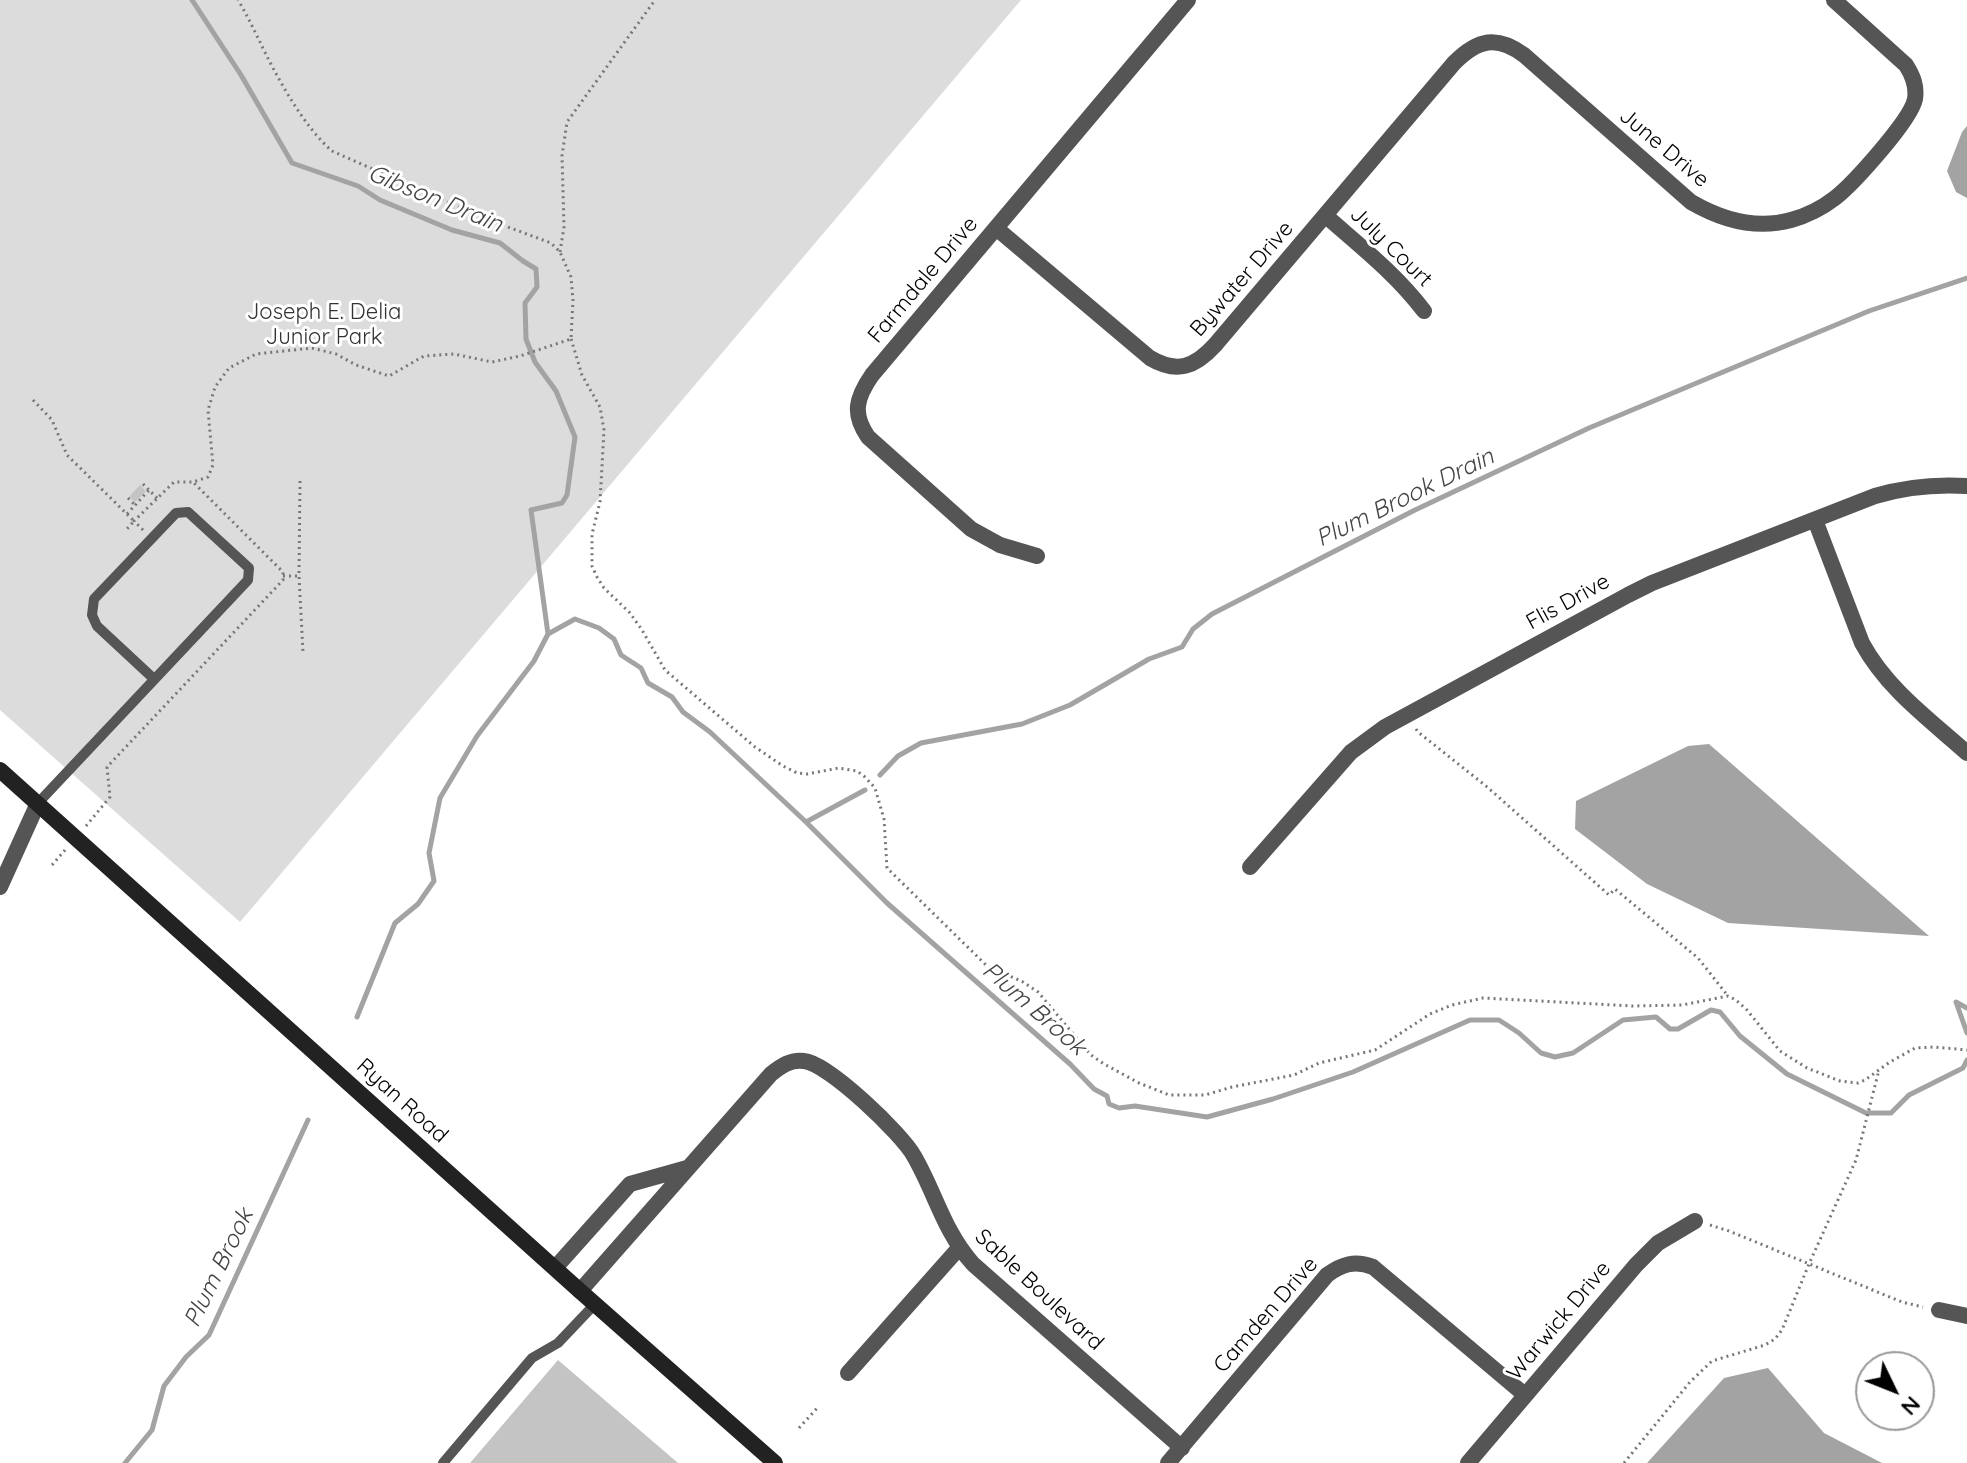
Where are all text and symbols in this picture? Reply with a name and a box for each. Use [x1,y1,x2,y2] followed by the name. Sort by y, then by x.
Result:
[1614,103,1714,193] street label: June Drive
[364,159,506,239] water label: Gibson Drain
[1344,201,1438,293] street label: July Court
[863,211,983,349] street label: Farmdale Drive
[1185,216,1299,342] street label: Bywater Drive
[247,299,401,350] park label: Joseph E. Delia Junior Park
[1311,442,1499,554] water label: Plum Brook Drain
[1522,568,1614,636] street label: Flis Drive
[976,956,1092,1062] water label: Plum Brook
[351,1053,453,1149] street label: Ryan Road
[178,1204,260,1332] water label: Plum Brook
[969,1224,1109,1356] street label: Sable Boulevard
[1208,1252,1324,1378] street label: Camden Drive
[1502,1256,1616,1386] street label: Warwick Drive
[1855,1351,1935,1431] north arrow
[1895,1391,1927,1421] text: N

